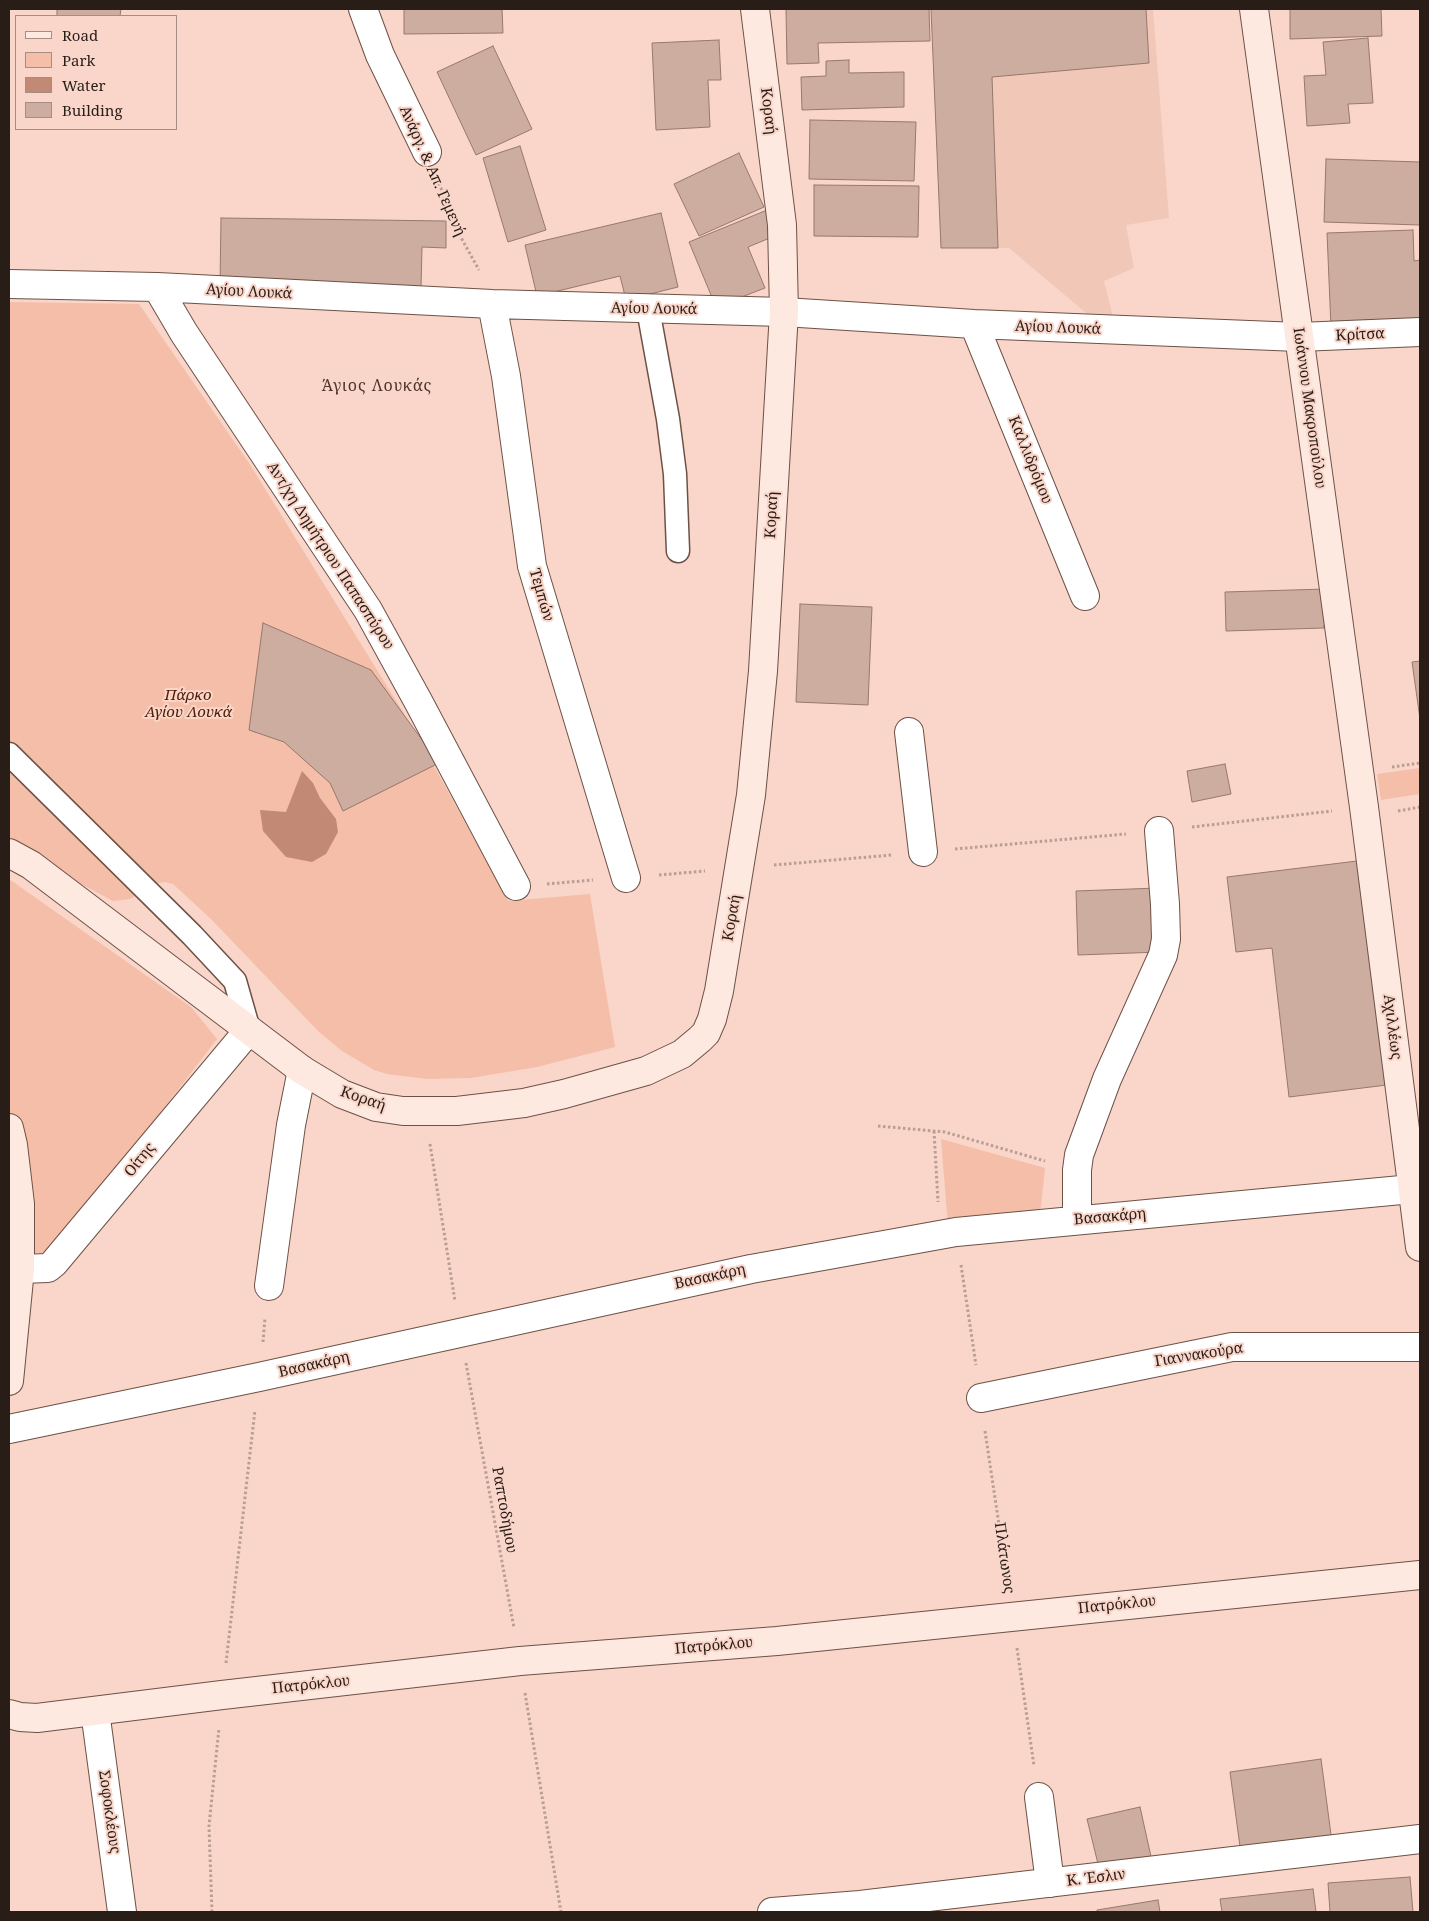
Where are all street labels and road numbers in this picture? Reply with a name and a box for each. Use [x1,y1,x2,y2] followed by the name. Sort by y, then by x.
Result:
[756,87,780,135] street label: Κοραή
[395,103,469,239] street label: Ανάργ. & Απ. Γεμενή
[205,281,293,303] street label: Αγίου Λουκά
[611,299,697,319] street label: Αγίου Λουκά
[1015,318,1101,338] street label: Αγίου Λουκά
[1335,325,1385,345] street label: Κρίτσα
[1289,326,1329,490] street label: Ιωάννου Μακροπούλου
[1004,413,1056,507] street label: Καλλιδρόμου
[262,459,398,653] street label: Αντ/χη Δημήτριου Παπασπύρου
[762,491,782,539] street label: Κοραή
[525,567,557,623] street label: Τεμπών
[719,893,745,943] street label: Κοραή
[1379,993,1405,1061] street label: Αχιλλέως
[338,1083,388,1115] street label: Κοραή
[121,1139,159,1181] street label: Οίτης
[1073,1205,1147,1229] street label: Βασακάρη
[673,1261,747,1293] street label: Βασακάρη
[1154,1339,1244,1371] street label: Γιαννακούρα
[277,1348,351,1382] street label: Βασακάρη
[488,1466,520,1554] street label: Ραπτοδήμου
[990,1521,1018,1595] street label: Πλάτωνος
[1077,1592,1157,1618] street label: Πατρόκλου
[674,1634,754,1658] street label: Πατρόκλου
[271,1672,351,1698] street label: Πατρόκλου
[94,1769,124,1855] street label: Σοφοκλέους
[1066,1865,1126,1891] street label: K. Έσλιν

